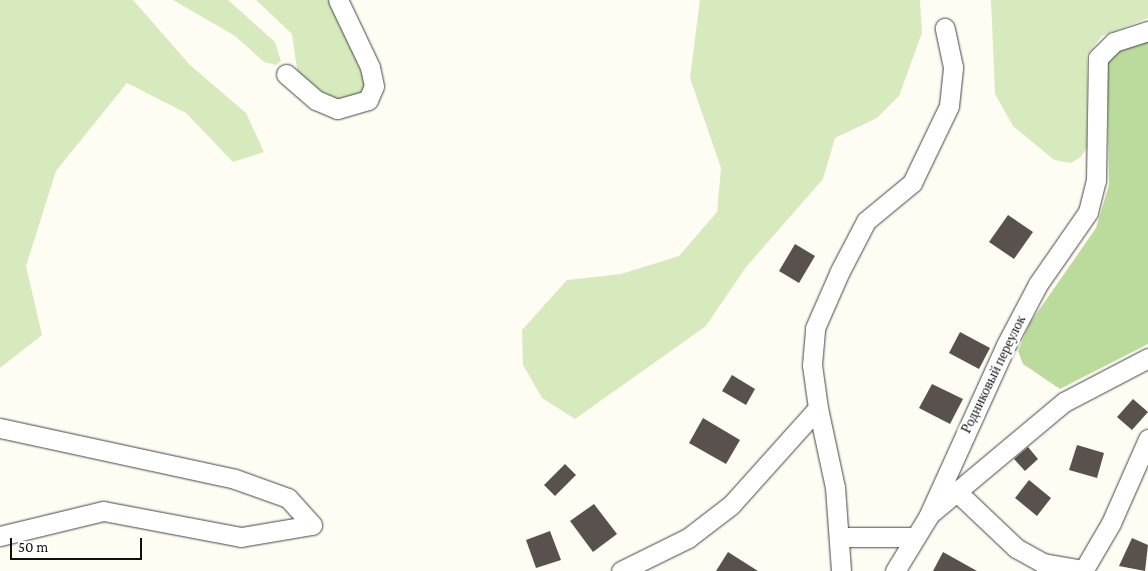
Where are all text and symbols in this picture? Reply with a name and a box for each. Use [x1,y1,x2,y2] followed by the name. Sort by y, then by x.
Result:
[957,312,1029,436] street label: Родниковый переулок
[12,528,145,560] scale bar
[18,539,48,555] text: 50 m

